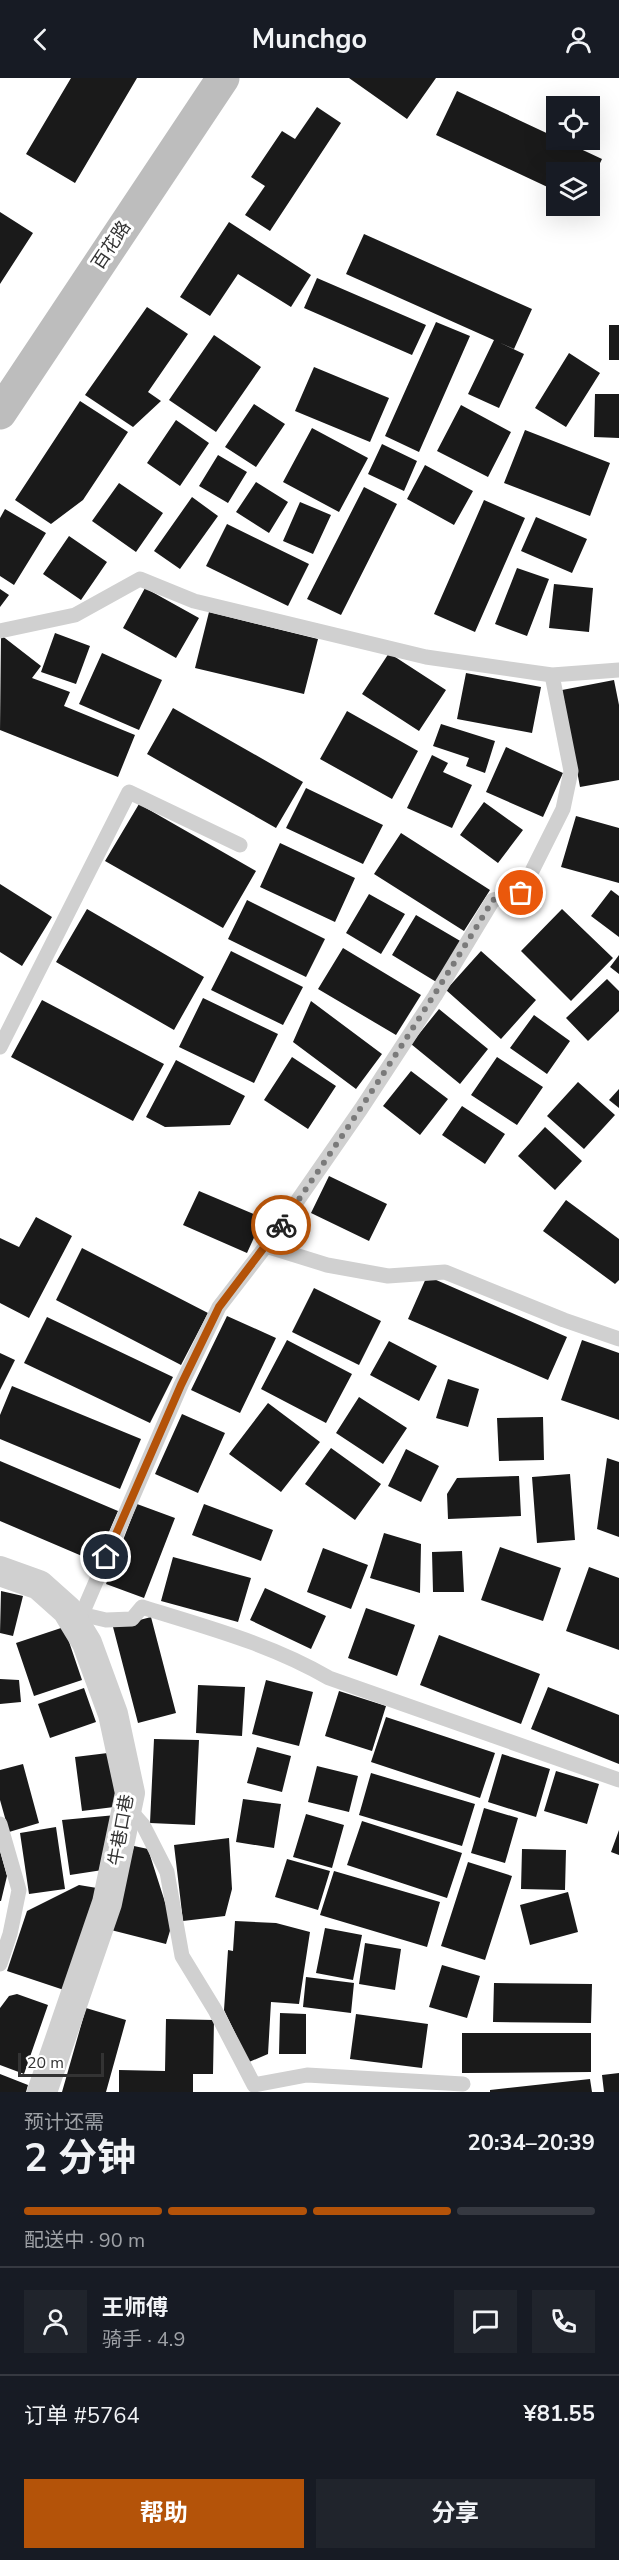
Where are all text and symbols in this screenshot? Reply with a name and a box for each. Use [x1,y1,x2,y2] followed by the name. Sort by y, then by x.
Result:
[252,21,367,58] text: Munchgo
[24,23,57,56] icon: back
[562,23,595,56] icon: person
[546,96,600,216] map controls
[546,96,600,150] button: locate
[546,162,600,216] button: layers
[86,216,136,274] street label: 百花路
[495,867,546,918] pin
[504,876,537,909] icon: bag
[251,1195,311,1255] courier
[265,1209,298,1242] icon: bike
[80,1531,131,1582] pin
[89,1540,122,1573] icon: home
[103,1792,139,1868] street label: 牛巷口巷
[18,2050,104,2078] scale bar
[27,2052,64,2074] text: 20 m
[24,2109,104,2136] text: 预计还需
[467,2128,595,2158] text: 20:34–20:39
[24,2132,136,2185] text: 2 分钟
[24,2227,145,2254] text: 配送中 · 90 m
[24,2290,87,2353] button: person
[454,2290,517,2353] button: chat
[532,2290,595,2353] button: phone
[102,2293,168,2323] text: 王师傅
[102,2326,185,2353] text: 骑手 · 4.9
[524,2399,595,2429] text: ¥81.55
[24,2401,140,2431] text: 订单 #5764
[24,2479,304,2548] button: 帮助
[316,2479,595,2548] button: 分享

